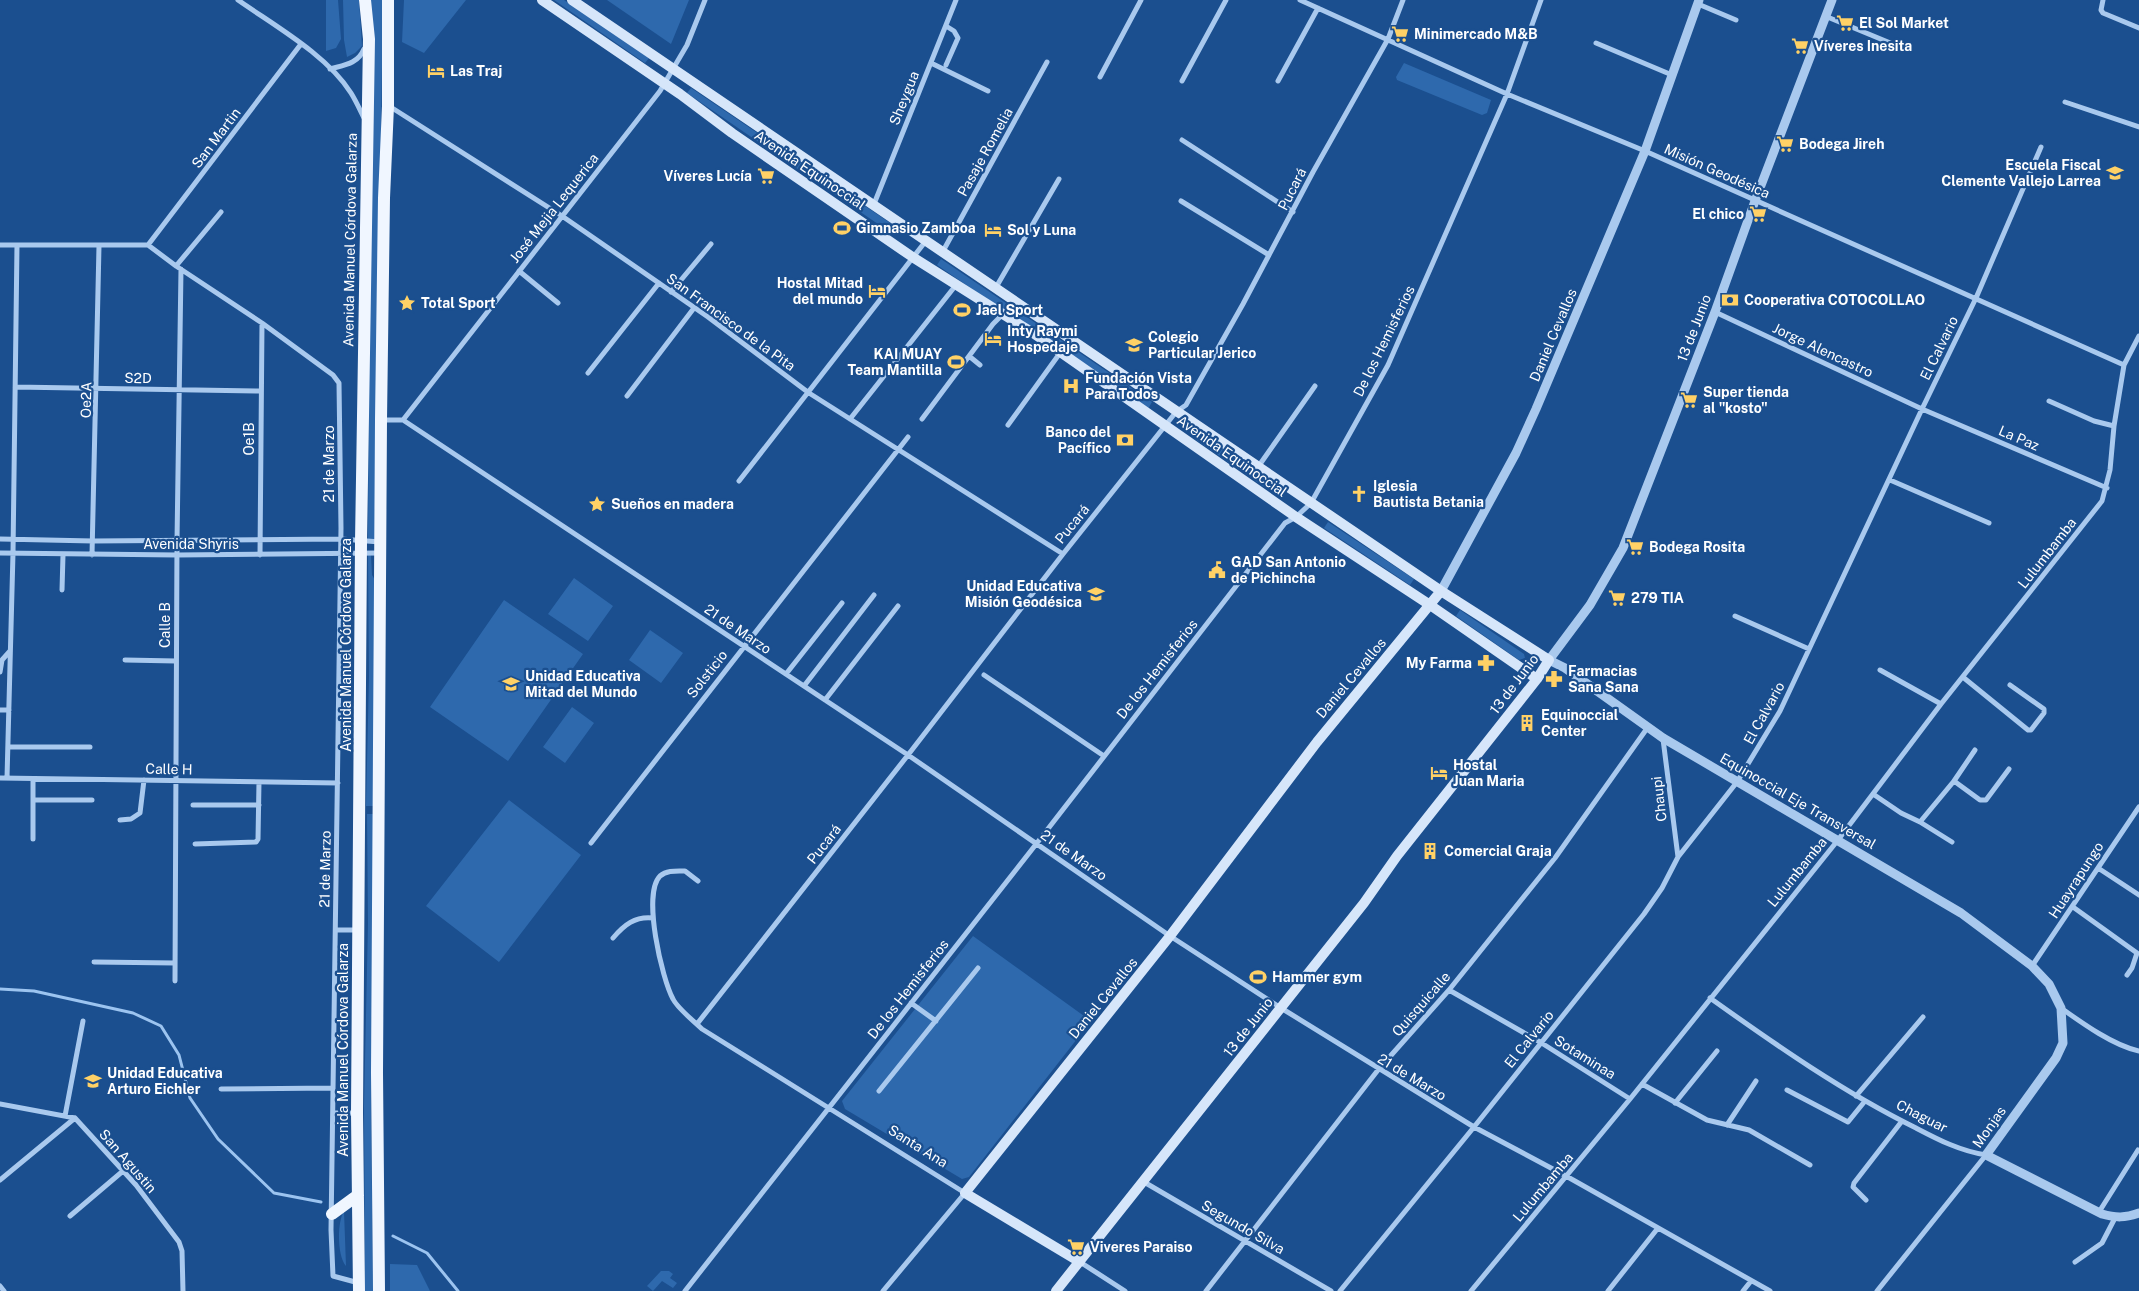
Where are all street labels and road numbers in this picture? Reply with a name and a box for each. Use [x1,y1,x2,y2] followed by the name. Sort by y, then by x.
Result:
[886,69,922,127] street label: Sheygua
[188,105,244,171] street label: San Martin
[954,105,1016,199] street label: Pasaje Romelia
[752,127,868,213] street label: Avenida Equinoccial
[340,133,360,347] street label: Avenida Manuel Córdova Galarza
[1662,141,1772,201] street label: Misión Geodésica
[506,150,602,266] street label: José Mejia Lequerica
[1275,165,1309,213] street label: Pucará
[664,270,798,374] street label: San Francisco de la Pita
[1350,283,1418,399] street label: De los Hemisferios
[1526,286,1580,384] street label: Daniel Cevallos
[1674,292,1714,364] street label: 13 de Junio
[1917,313,1961,382] street label: El Calvario
[1770,320,1876,380] street label: Jorge Alencastro
[124,370,152,386] street label: S2D
[78,382,94,418] street label: Oe2A
[1174,412,1290,500] street label: Avenida Equinoccial
[241,422,257,456] street label: Oe1B
[1996,422,2042,454] street label: La Paz
[321,425,337,503] street label: 21 de Marzo
[1052,501,1092,547] street label: Pucará
[2015,515,2079,591] street label: Lulumbamba
[143,536,239,552] street label: Avenida Shyris
[338,538,354,752] street label: Avenida Manuel Córdova Galarza
[702,601,775,657] street label: 21 de Marzo
[157,602,173,648] street label: Calle B
[1113,616,1201,722] street label: De los Hemisferios
[1313,635,1389,721] street label: Daniel Cevallos
[683,647,731,701] street label: Solsticio
[1486,651,1542,717] street label: 13 de Junio
[1740,679,1788,747] street label: El Calvario
[1717,750,1879,852] street label: Equinoccial Eje Transversal
[145,761,193,777] street label: Calle H
[1648,775,1670,823] street label: Chaupi
[804,821,844,867] street label: Pucará
[1038,826,1110,884] street label: 21 de Marzo
[316,830,334,908] street label: 21 de Marzo
[1764,834,1830,910] street label: Lulumbamba
[2045,839,2107,921] street label: Huayrapungo
[864,936,952,1042] street label: De los Hemisferios
[335,943,351,1157] street label: Avenida Manuel Córdova Galarza
[1065,954,1141,1042] street label: Daniel Cevallos
[1389,968,1453,1040] street label: Quisquicalle
[1220,994,1276,1060] street label: 13 de Junio
[1501,1007,1557,1071] street label: El Calvario
[1551,1032,1619,1082] street label: Sotaminaa
[1375,1050,1449,1104] street label: 21 de Marzo
[1894,1096,1950,1136] street label: Chaguar
[1969,1103,2009,1151] street label: Monjas
[885,1121,951,1171] street label: Santa Ana
[96,1126,160,1196] street label: San Agustin
[1510,1149,1576,1225] street label: Lulumbamba
[1199,1197,1287,1257] street label: Segundo Silva

